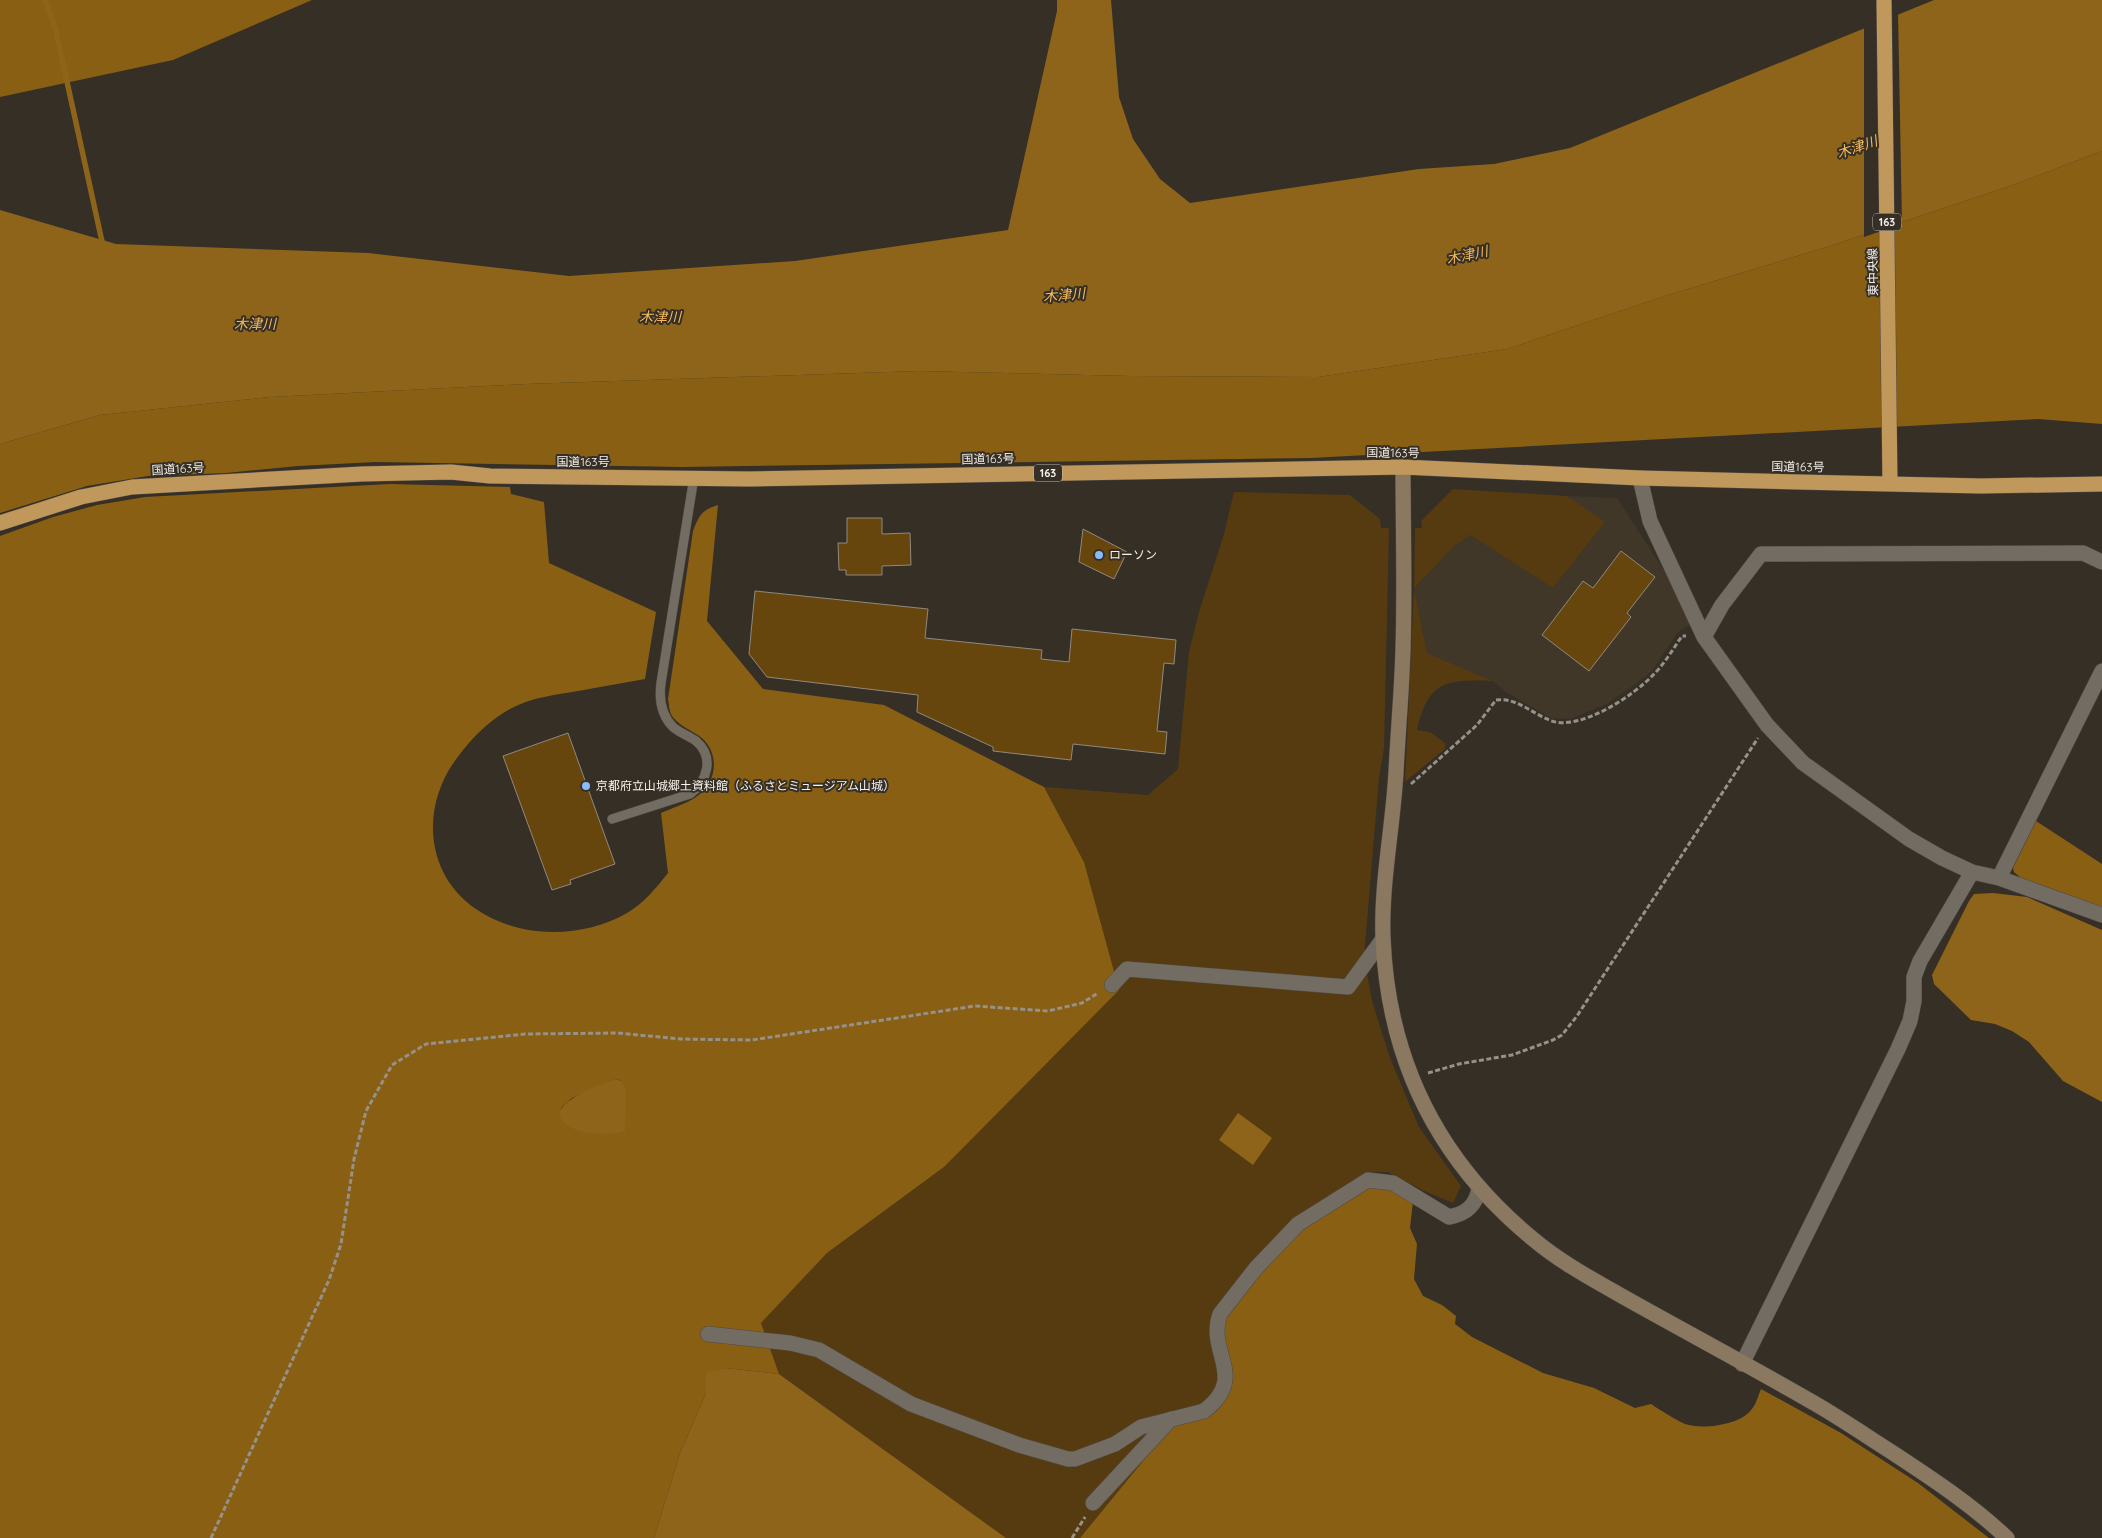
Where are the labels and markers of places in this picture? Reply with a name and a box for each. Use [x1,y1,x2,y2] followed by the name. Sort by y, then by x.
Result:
[1109,547,1157,562] place label: ローソン
[1093,549,1105,561] marker: ローソン
[596,778,895,793] place label: 京都府立山城郷土資料館（ふるさとミュージアム山城）
[580,780,592,792] marker: 京都府立山城郷土資料館（ふるさとミュージアム山城）

